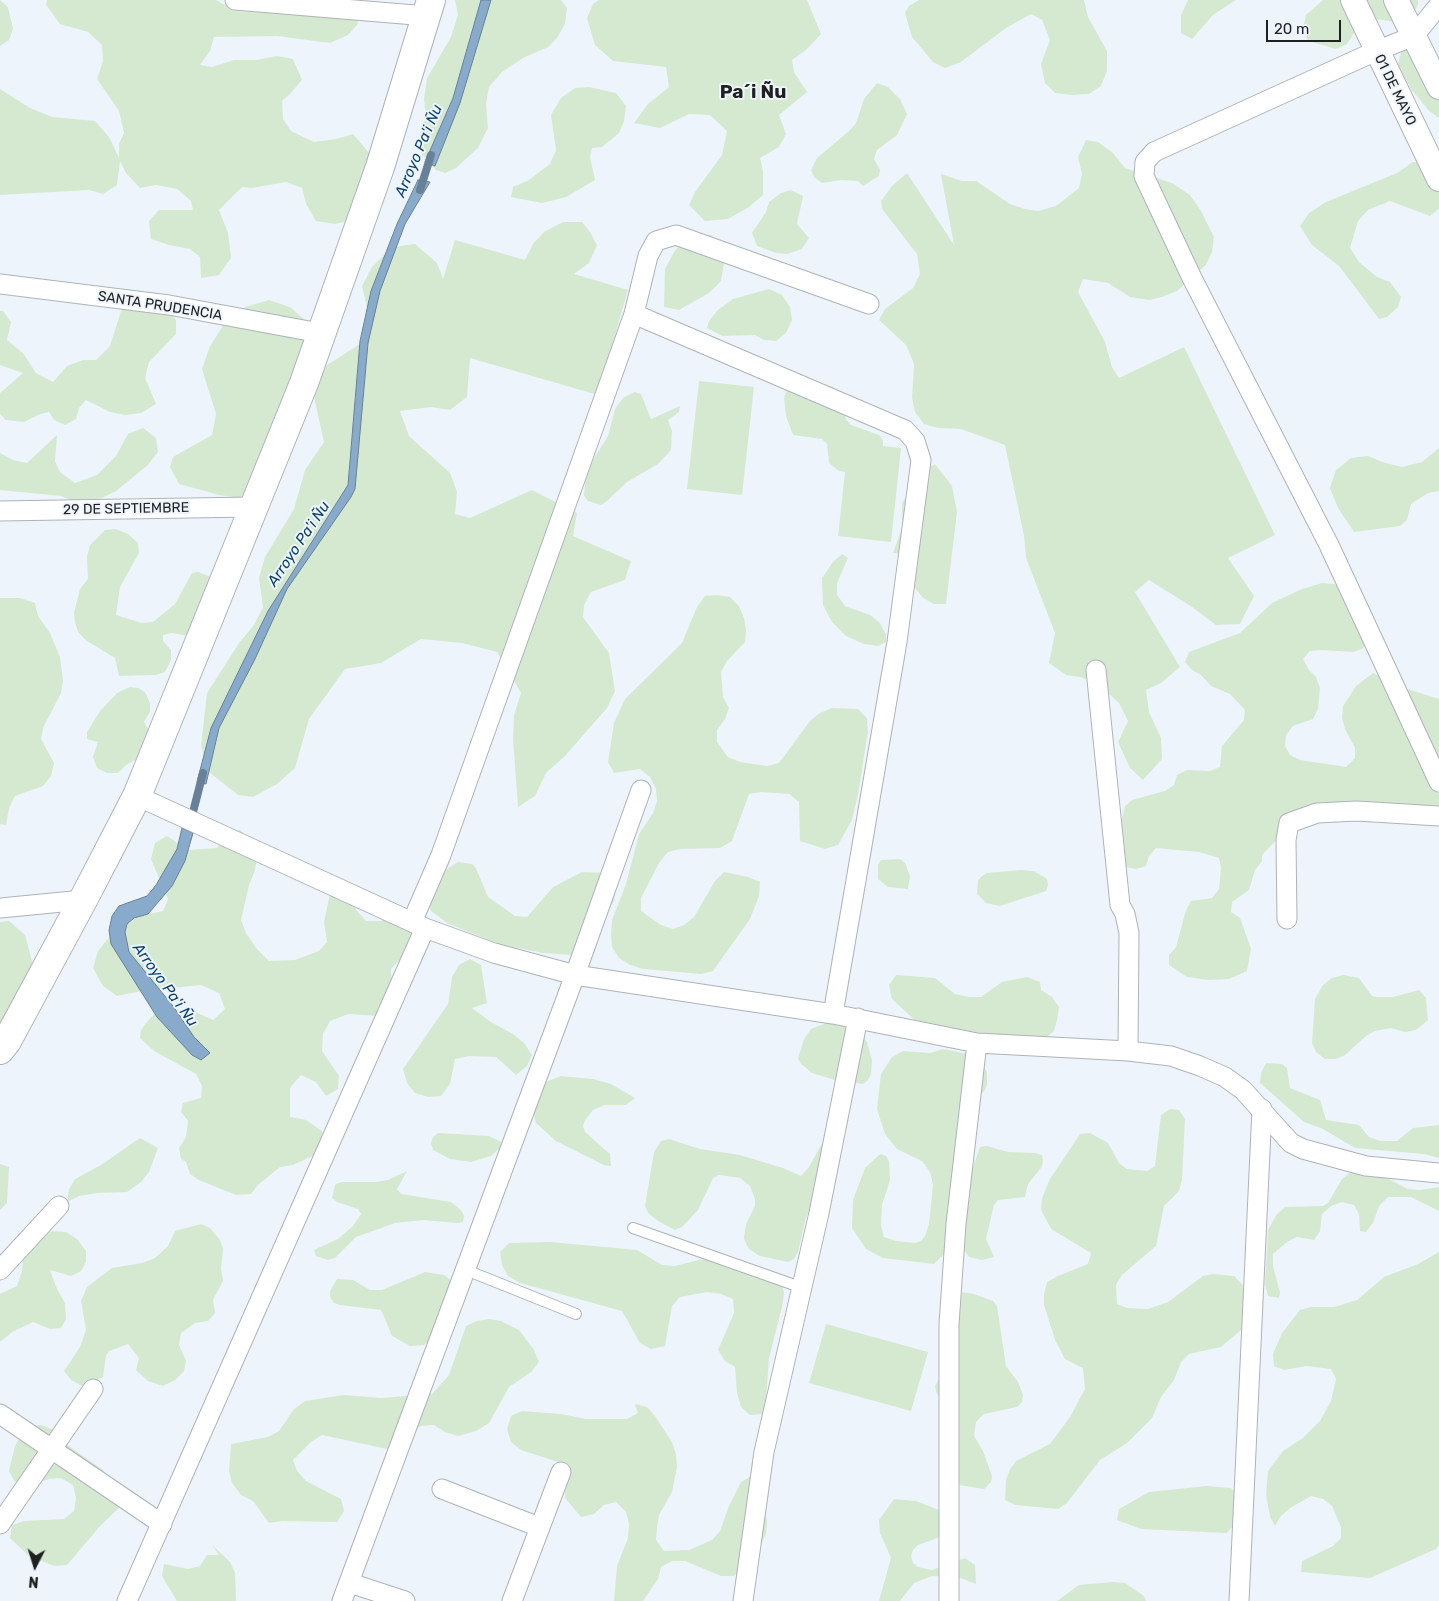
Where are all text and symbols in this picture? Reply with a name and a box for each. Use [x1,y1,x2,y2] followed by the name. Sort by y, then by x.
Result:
[1269,10,1344,42] scale bar
[1274,20,1309,38] text: 20 m
[1370,51,1420,129] street label: 01 DE MAYO
[720,82,786,104] district label: Pa´i Ñu
[391,102,447,200] water label: Arroyo Pa'i Ñu
[97,288,223,324] street label: SANTA PRUDENCIA
[264,498,334,590] water label: Arroyo Pa'i Ñu
[63,499,189,519] street label: 29 DE SEPTIEMBRE
[129,940,201,1030] water label: Arroyo Pa'i Ñu
[10,1541,60,1591] north arrow
[28,1573,39,1590] text: N

